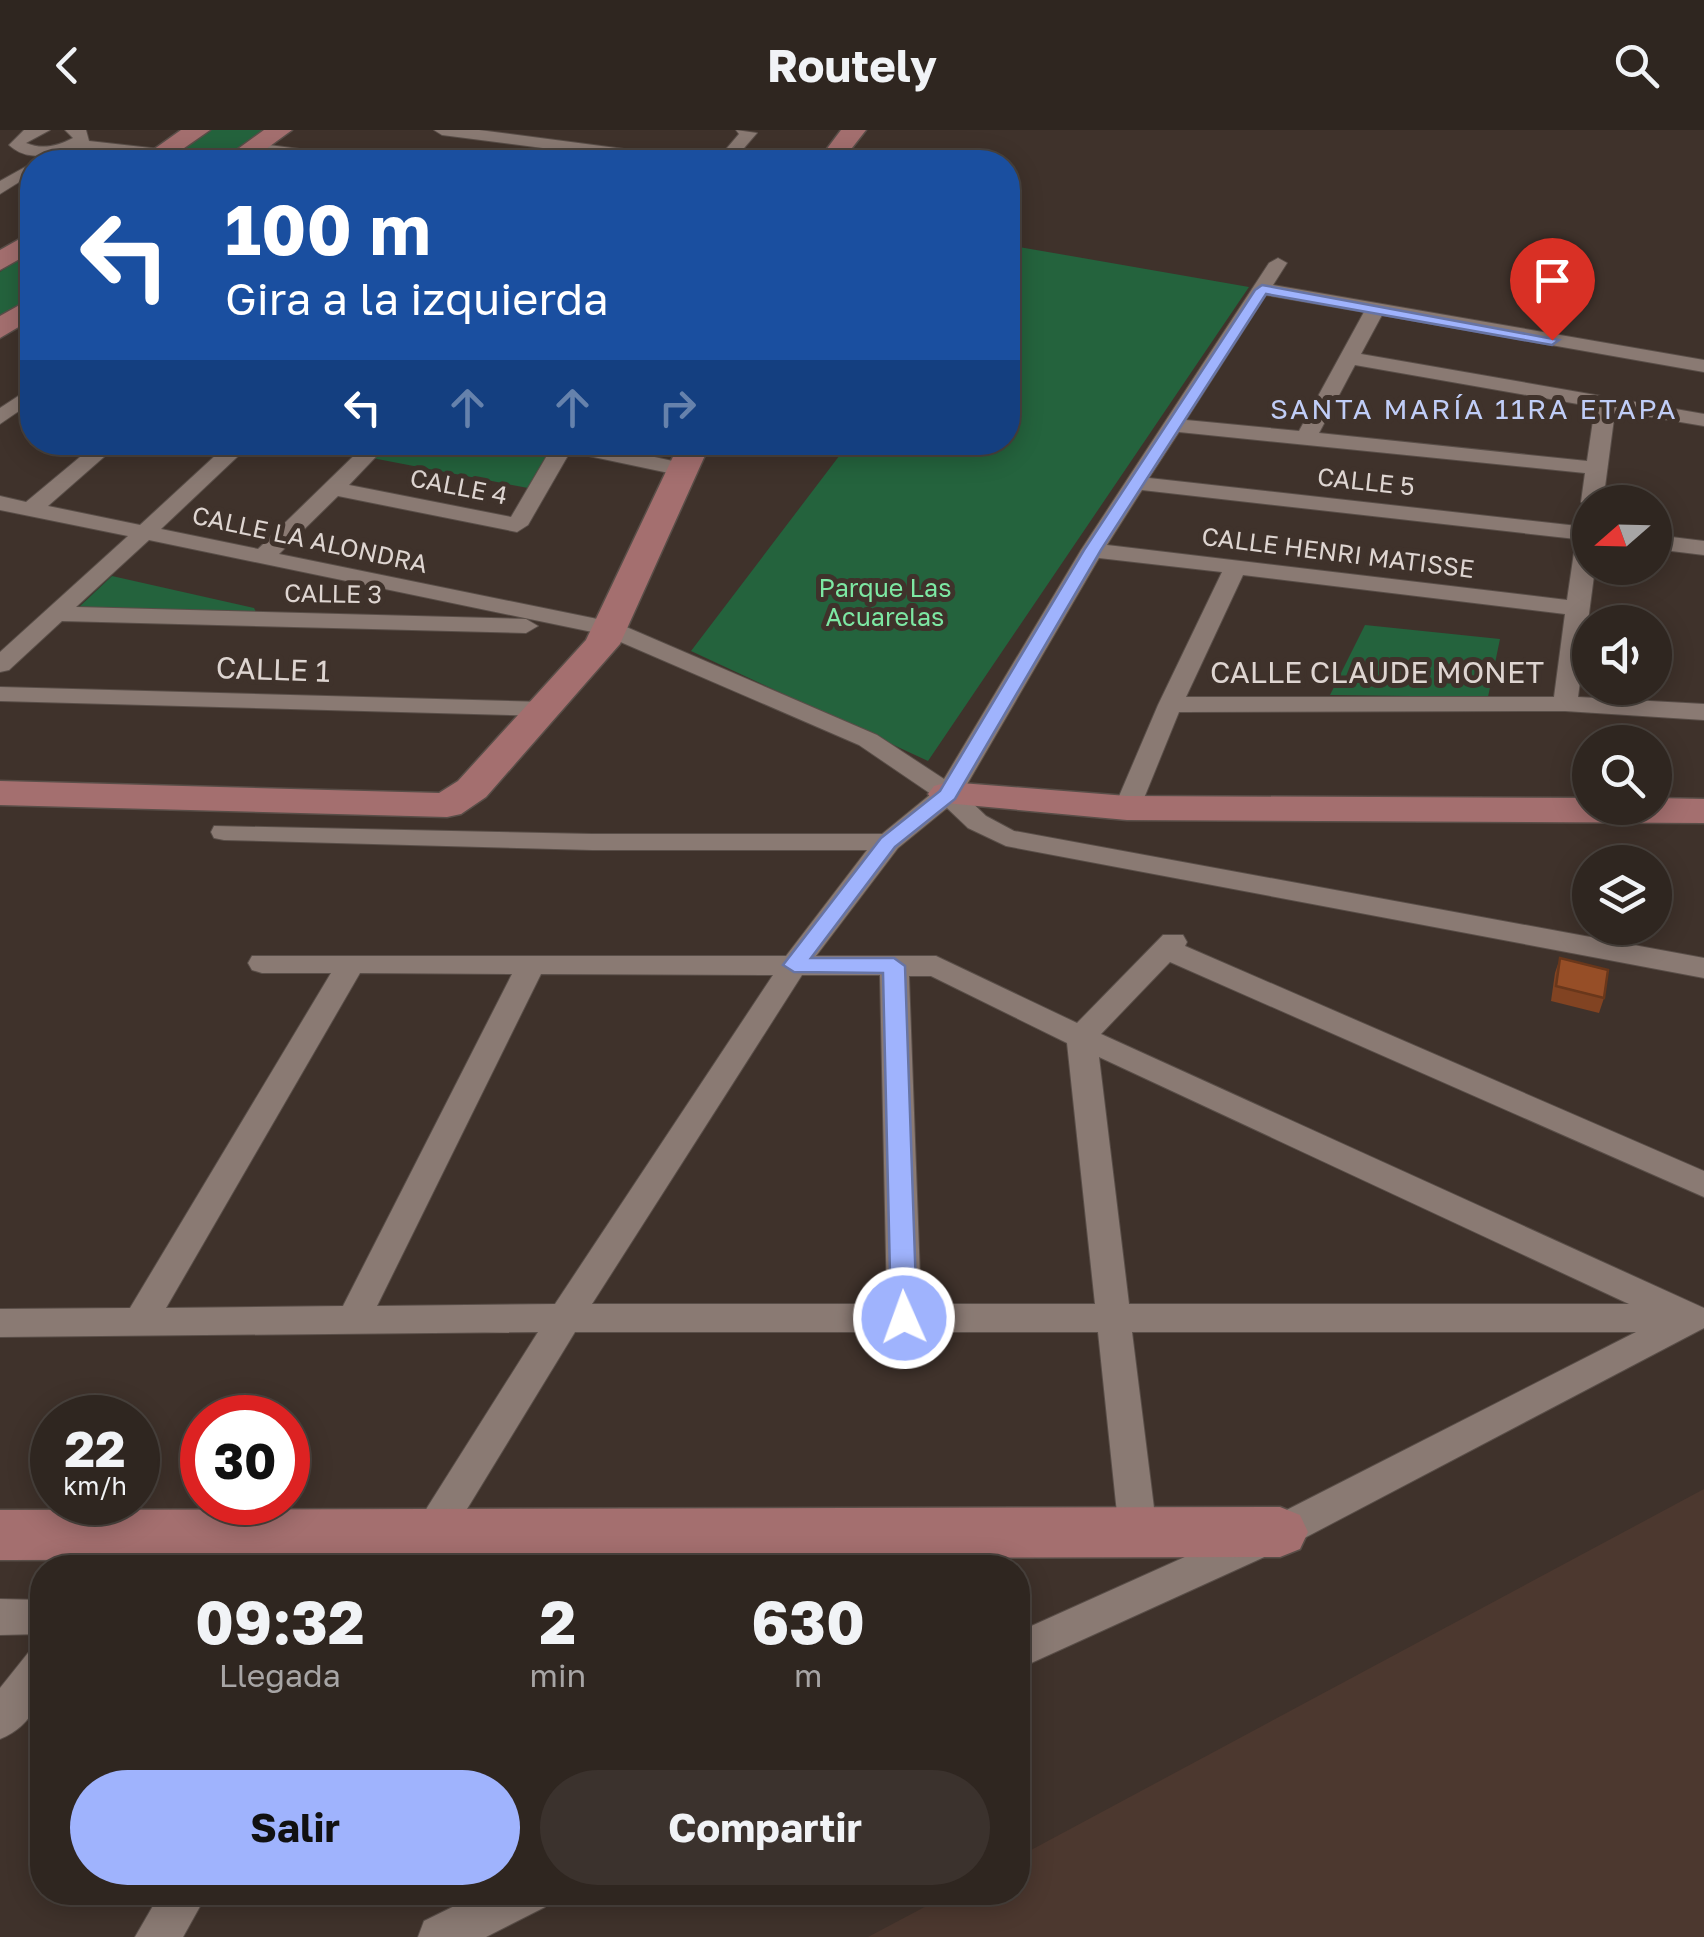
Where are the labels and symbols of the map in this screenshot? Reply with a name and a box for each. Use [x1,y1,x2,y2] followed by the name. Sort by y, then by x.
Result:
[1510,238,1595,341] pin
[1270,392,1678,425] district label: SANTA MARÍA 11RA ETAPA
[1316,460,1416,502] street label: CALLE 5
[408,461,510,511] street label: CALLE 4
[1572,485,1672,585] north arrow
[189,499,431,579] street label: CALLE LA ALONDRA
[1200,520,1476,584] street label: CALLE HENRI MATISSE
[819,572,951,632] park label: Parque Las Acuarelas
[284,577,382,609] street label: CALLE 3
[215,649,331,689] street label: CALLE 1
[1210,654,1544,690] street label: CALLE CLAUDE MONET
[852,1266,956,1370] position arrow
[180,1395,310,1525] speed limit sign: 30

